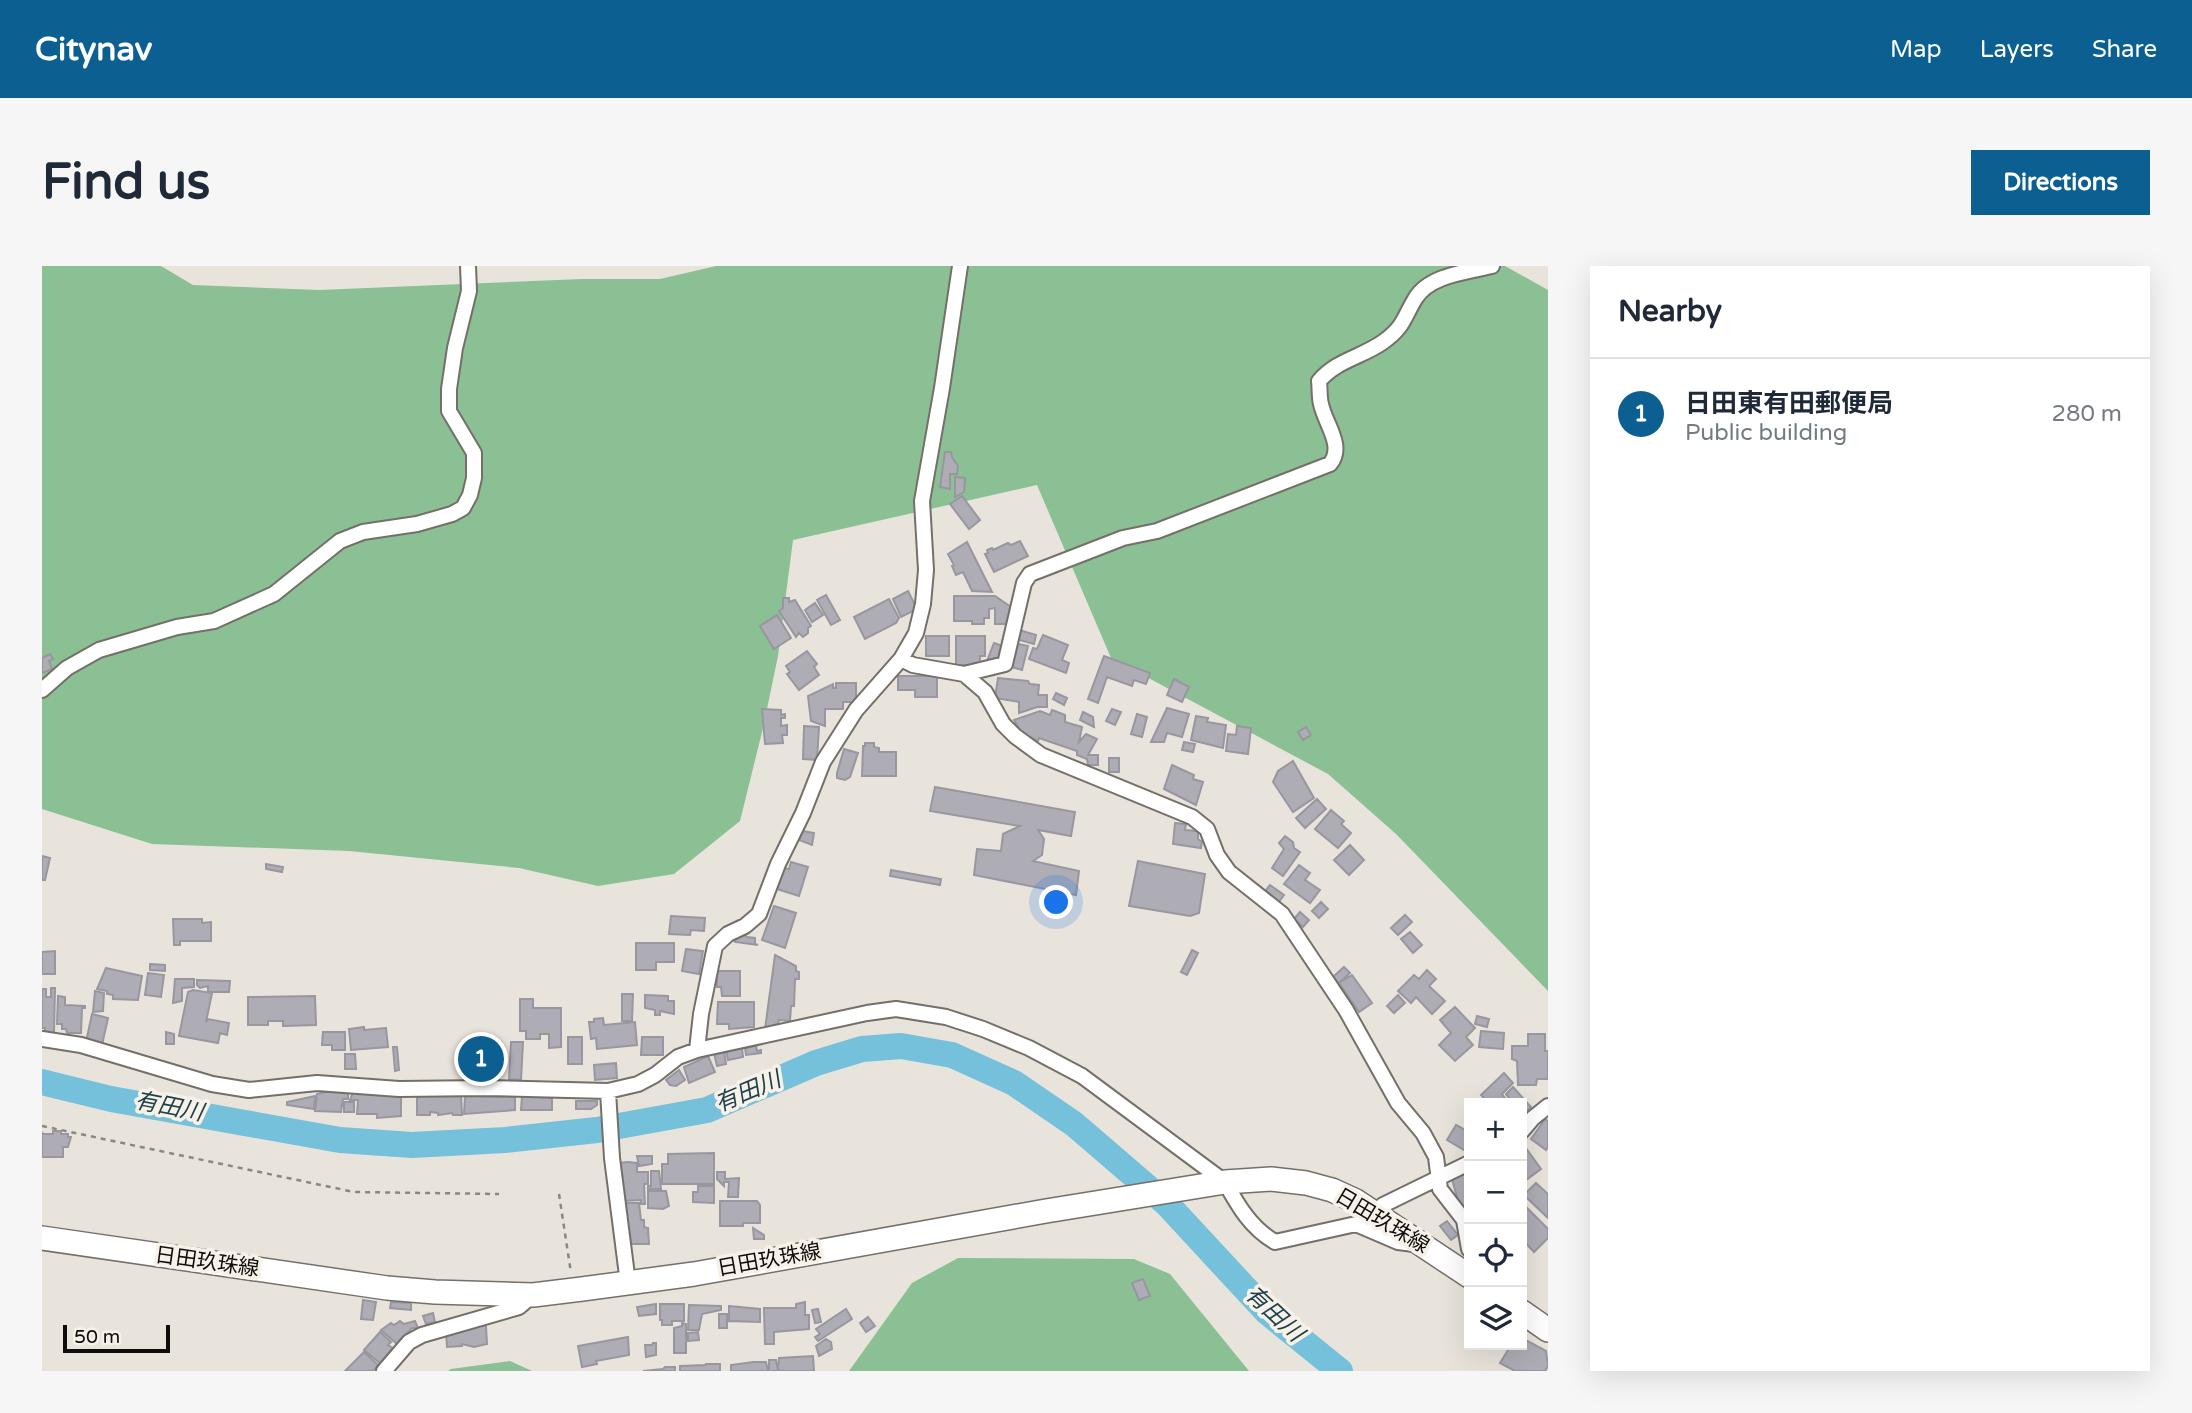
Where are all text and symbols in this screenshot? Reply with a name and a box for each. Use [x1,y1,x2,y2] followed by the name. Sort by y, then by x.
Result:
[35,30,152,69] text: Citynav
[1890,35,1942,64] text: Map
[1980,35,2054,64] text: Layers
[2092,35,2157,64] text: Share
[1971,150,2150,215] button: Directions
[42,153,210,212] text: Find us
[1618,293,1722,330] text: Nearby
[1685,388,1893,419] text: 日田東有田郵便局
[1634,400,1648,428] text: 1
[2052,400,2122,428] text: 280 m
[1685,419,1847,447] text: Public building
[1039,885,1073,919] your location
[458,1033,504,1085] pin: 1
[711,1064,788,1118] water label: 有田川
[132,1087,208,1128] water label: 有田川
[1464,1098,1527,1350] map controls
[1464,1098,1527,1161] button: +
[1464,1161,1527,1224] button: −
[1331,1183,1433,1259] street label: 日田玖珠線
[1464,1224,1527,1287] button: locate
[715,1239,823,1281] street label: 日田玖珠線
[153,1242,261,1282] street label: 日田玖珠線
[1239,1280,1311,1350] water label: 有田川
[1464,1287,1527,1350] button: layers
[63,1322,170,1354] scale bar
[74,1326,120,1348] text: 50 m

